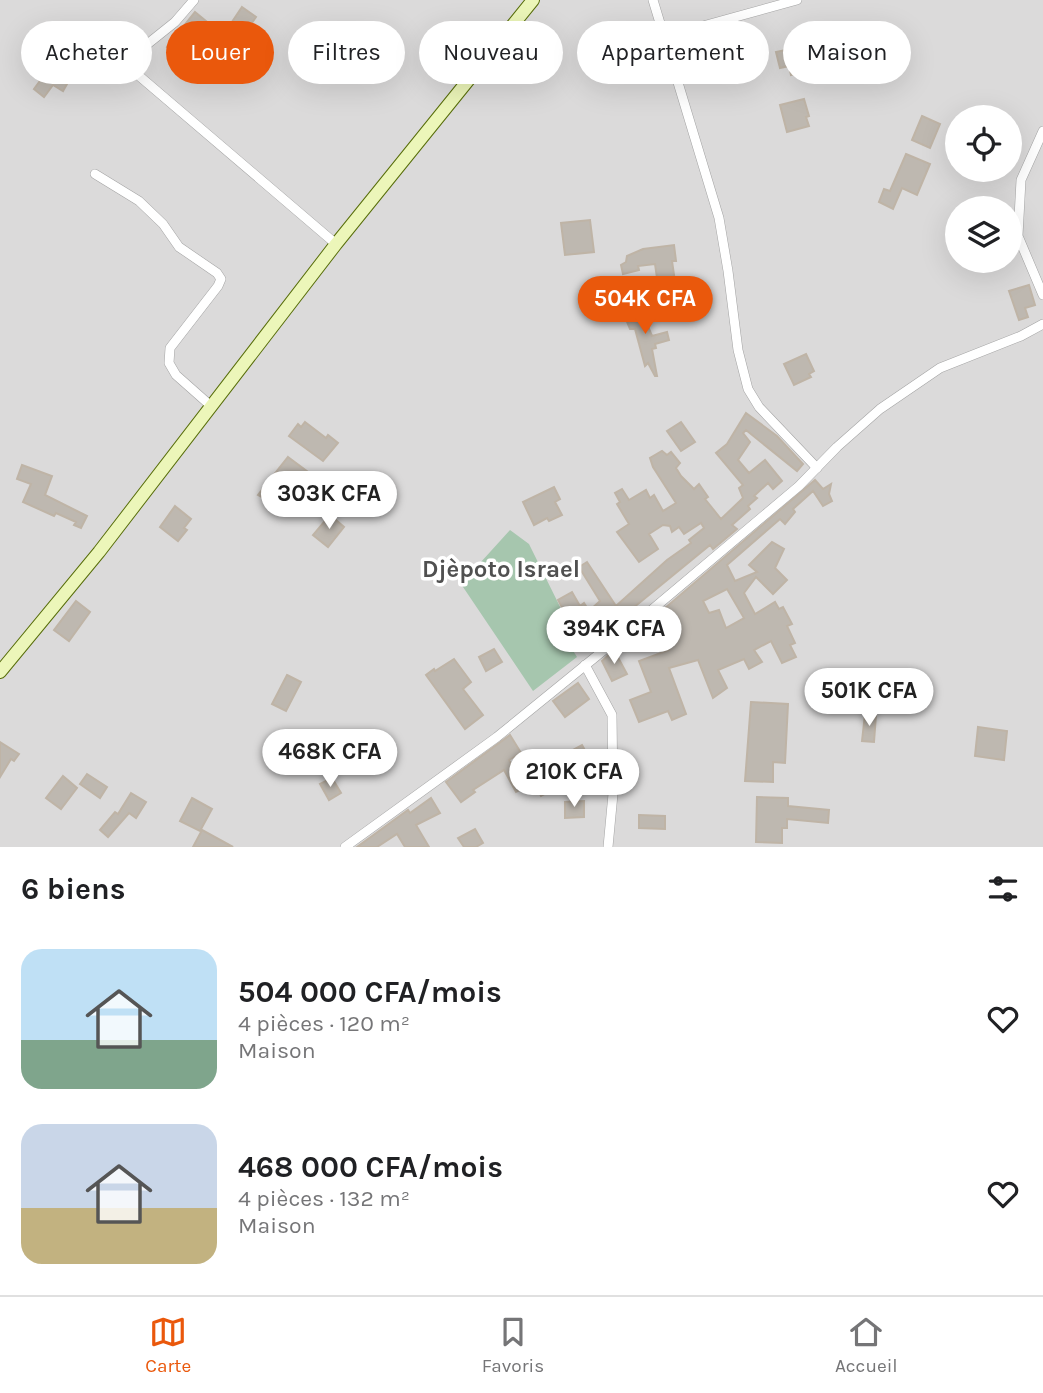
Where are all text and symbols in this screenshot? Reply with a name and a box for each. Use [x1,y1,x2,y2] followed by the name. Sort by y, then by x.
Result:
[21,21,152,84] chip: Acheter
[166,21,274,84] chip: Louer
[288,21,405,84] chip: Filtres
[419,21,563,84] chip: Nouveau
[577,21,769,84] chip: Appartement
[783,21,911,84] chip: Maison
[945,105,1022,273] map controls
[945,105,1022,182] button: locate
[945,196,1022,273] button: layers
[573,276,717,336] pin: 504K CFA
[594,285,696,312] text: 504K CFA
[257,472,401,531] pin: 303K CFA
[277,480,381,507] text: 303K CFA
[422,555,580,583] district label: Djèpoto Israel
[542,606,686,666] pin: 394K CFA
[563,615,665,642] text: 394K CFA
[797,668,941,728] pin: 501K CFA
[820,677,918,704] text: 501K CFA
[258,730,402,789] pin: 468K CFA
[278,738,382,765] text: 468K CFA
[502,750,646,809] pin: 210K CFA
[525,758,623,785] text: 210K CFA
[984,870,1022,908] icon: filters
[21,871,125,907] text: 6 biens
[238,974,502,1010] text: 504 000 CFA/mois
[77,977,161,1061] icon: home
[984,1000,1022,1038] icon: heart
[238,1010,410,1037] text: 4 pièces · 120 m²
[238,1037,316,1064] text: Maison
[238,1149,503,1185] text: 468 000 CFA/mois
[77,1152,161,1236] icon: home
[984,1175,1022,1213] icon: heart
[238,1185,410,1212] text: 4 pièces · 132 m²
[238,1212,316,1239] text: Maison
[145,1313,191,1377] tab: Carte
[482,1313,544,1377] tab: Favoris
[835,1313,898,1377] tab: Accueil

